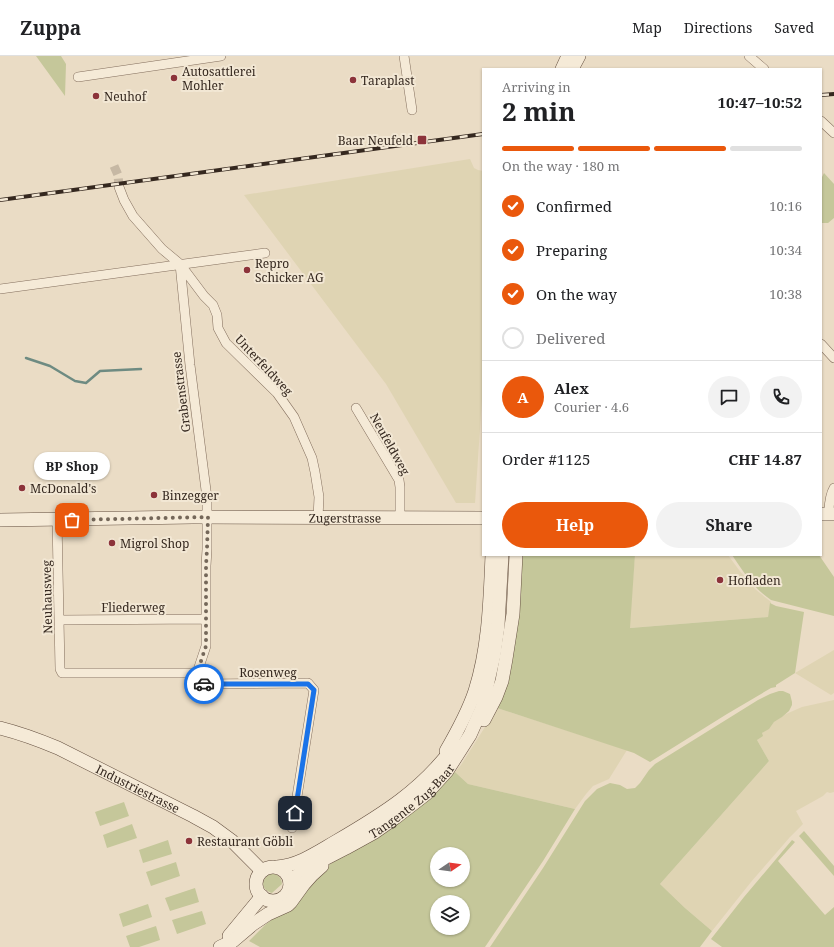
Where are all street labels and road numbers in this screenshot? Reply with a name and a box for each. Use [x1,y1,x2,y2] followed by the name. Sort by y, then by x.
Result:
[231,331,297,400] street label: Unterfeldweg
[168,351,194,433] street label: Grabenstrasse
[366,410,414,478] street label: Neufeldweg
[309,509,381,526] street label: Zugerstrasse
[38,559,56,634] street label: Neuhausweg
[101,599,165,616] street label: Fliederweg
[239,664,297,681] street label: Rosenweg
[93,760,183,817] street label: Industriestrasse
[366,760,458,842] street label: Tangente Zug-Baar

